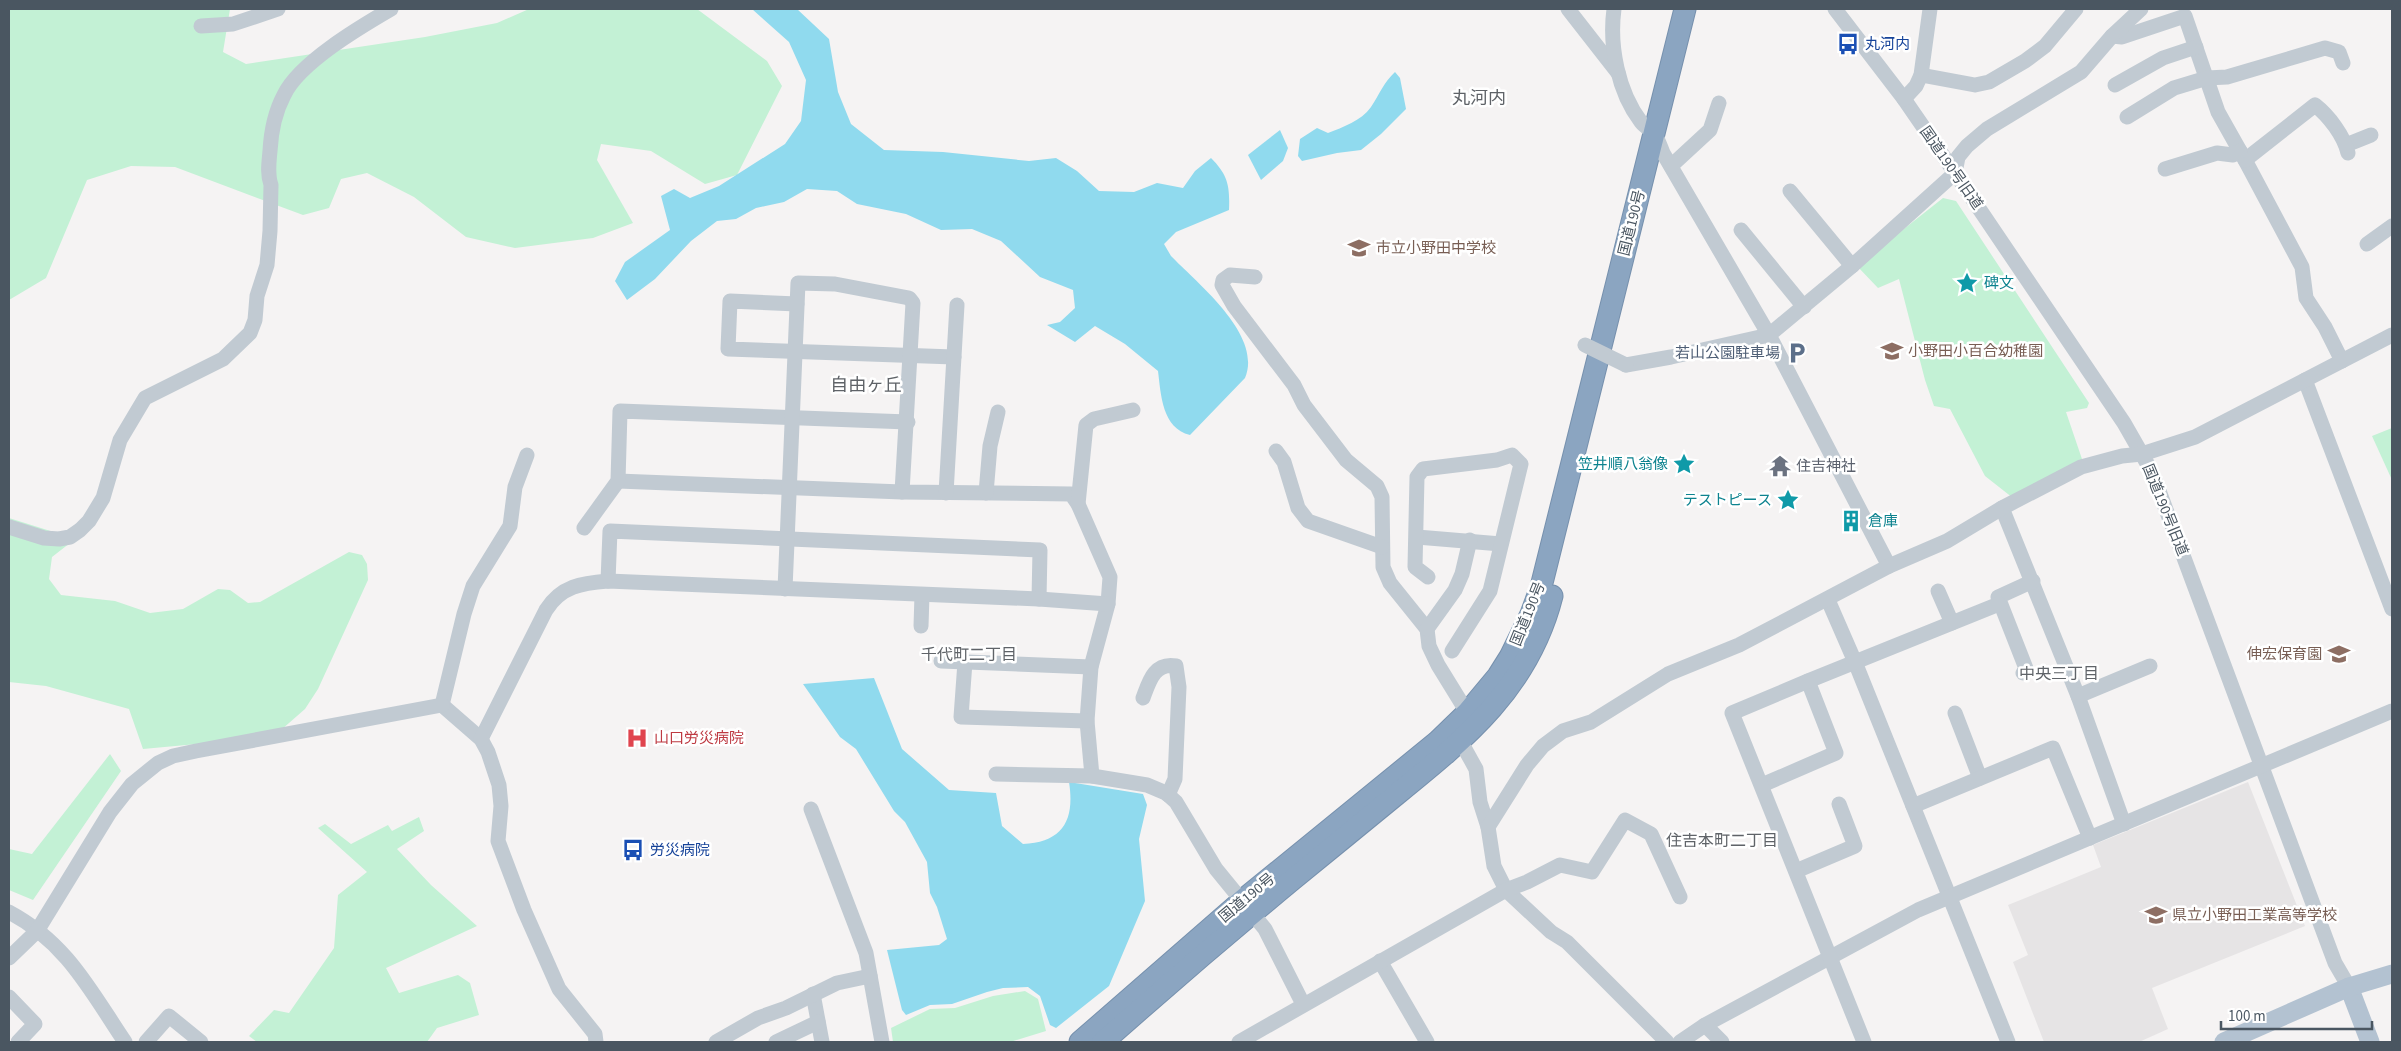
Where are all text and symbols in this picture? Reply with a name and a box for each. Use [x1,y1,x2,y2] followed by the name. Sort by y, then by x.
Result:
[1835,31,1861,57] bus stop icon: 丸河内
[1865,34,1910,55] place label: 丸河内
[1452,86,1506,111] district label: 丸河内
[1914,122,1988,214] street label: 国道190号旧道
[1614,188,1650,258] street label: 国道190号
[1346,235,1372,261] school or university icon: 市立小野田中学校
[1376,238,1496,259] place label: 市立小野田中学校
[1954,270,1980,296] place icon: 碑文
[1984,273,2014,294] place label: 碑文
[1879,338,1905,364] school or university icon: 小野田小百合幼稚園
[1784,340,1810,366] parking icon: 若山公園駐車場
[1908,341,2043,362] place label: 小野田小百合幼稚園
[1675,343,1780,364] place label: 若山公園駐車場
[830,373,902,398] district label: 自由ヶ丘
[1671,451,1697,477] place icon: 笠井順八翁像
[1767,453,1793,479] temple icon: 住吉神社
[1578,454,1668,475] place label: 笠井順八翁像
[1796,456,1856,477] place label: 住吉神社
[2137,461,2193,559] street label: 国道190号旧道
[1775,487,1801,513] place icon: テストピース
[1683,490,1772,511] place label: テストピース
[1838,508,1864,534] building icon: 倉庫
[1868,511,1898,532] place label: 倉庫
[1506,579,1550,649] street label: 国道190号
[2326,641,2352,667] school or university icon: 伸宏保育園
[921,644,1017,666] district label: 千代町二丁目
[2247,644,2322,665] place label: 伸宏保育園
[2019,663,2099,685] district label: 中央三丁目
[624,725,650,751] hospital icon: 山口労災病院
[654,728,744,749] place label: 山口労災病院
[1666,830,1778,852] district label: 住吉本町二丁目
[620,837,646,863] bus stop icon: 労災病院
[650,840,710,861] place label: 労災病院
[1214,868,1280,928] street label: 国道190号
[2143,902,2169,928] school or university icon: 県立小野田工業高等学校
[2172,905,2337,926] place label: 県立小野田工業高等学校
[2221,998,2372,1030] scale bar
[2228,1006,2266,1027] text: 100 m

